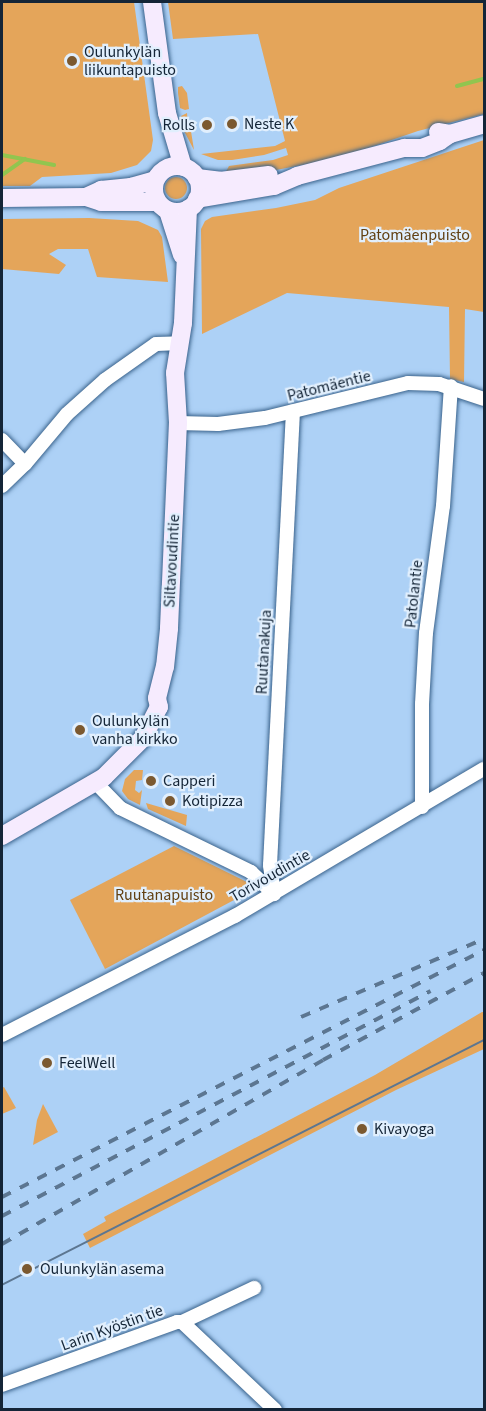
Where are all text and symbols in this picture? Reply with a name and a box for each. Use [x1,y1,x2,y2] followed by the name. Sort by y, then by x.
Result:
[84,42,176,80] place label: Oulunkylän liikuntapuisto
[65,54,79,68] marker: Oulunkylän liikuntapuisto
[244,114,294,134] place label: Neste K
[163,115,195,135] place label: Rolls
[225,117,239,131] marker: Neste K
[200,118,214,132] marker: Rolls
[360,225,470,245] park label: Patomäenpuisto
[285,366,373,406] street label: Patomäentie
[160,514,184,608] street label: Siltavoudintie
[401,559,427,629] street label: Patolantie
[252,609,276,695] street label: Ruutanakuja
[92,711,178,749] place label: Oulunkylän vanha kirkko
[73,723,87,737] marker: Oulunkylän vanha kirkko
[163,771,215,791] place label: Capperi
[144,774,158,788] marker: Capperi
[182,791,243,811] place label: Kotipizza
[163,794,177,808] marker: Kotipizza
[227,845,313,907] street label: Torivoudintie
[115,885,213,905] park label: Ruutanapuisto
[59,1053,115,1073] place label: FeelWell
[40,1056,54,1070] marker: FeelWell
[374,1119,434,1139] place label: Kivayoga
[355,1122,369,1136] marker: Kivayoga
[40,1259,164,1279] place label: Oulunkylän asema
[18,1260,36,1278] marker: Oulunkylän asema
[58,1301,166,1355] street label: Larin Kyöstin tie

